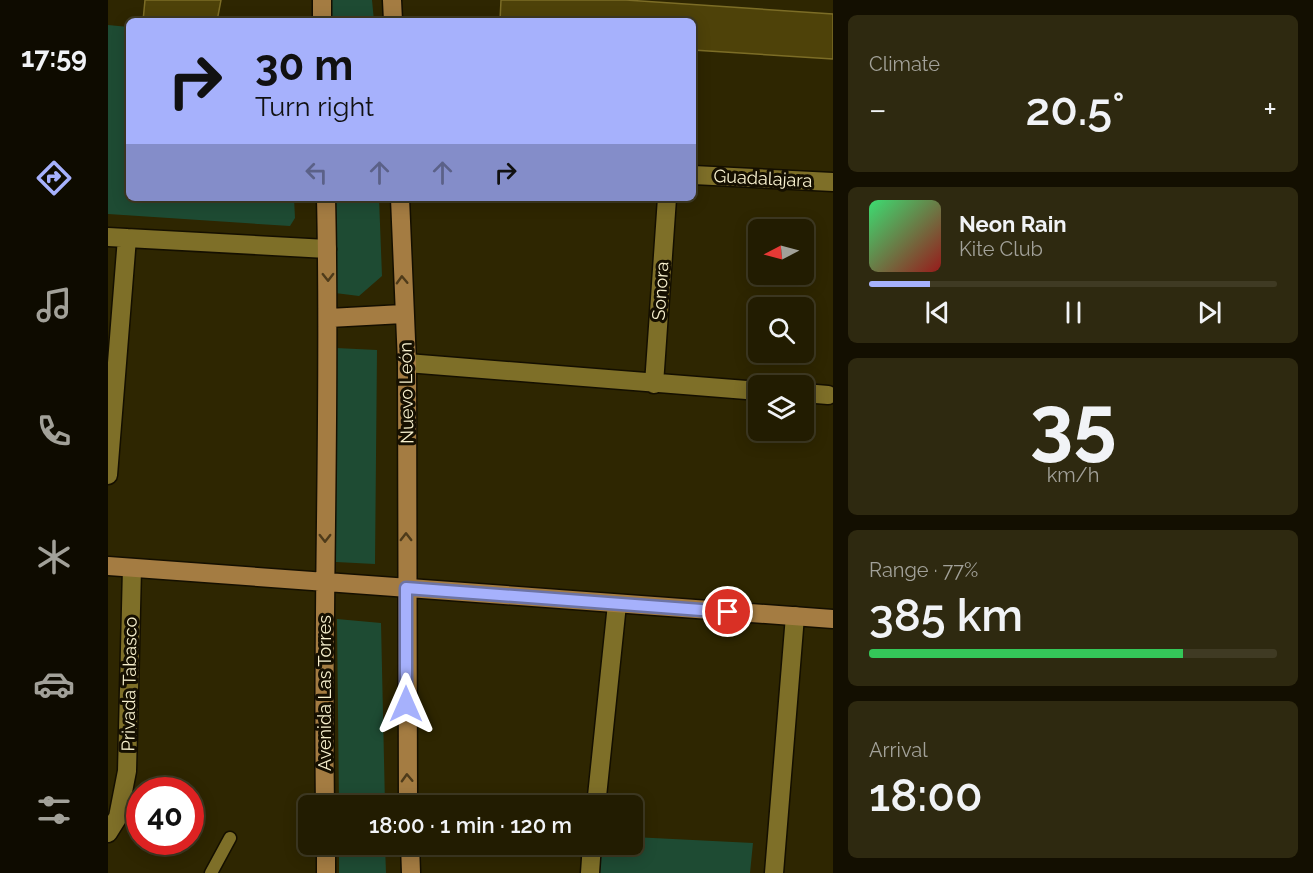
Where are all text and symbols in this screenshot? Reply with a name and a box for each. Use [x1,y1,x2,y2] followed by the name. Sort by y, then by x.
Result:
[255,41,353,90] text: 30 m
[21,42,87,73] text: 17:59
[156,42,234,120] icon: right
[869,52,940,76] text: Climate
[1025,83,1125,136] text: 20.5°
[869,90,887,129] text: −
[1263,90,1277,129] text: +
[255,91,374,122] text: Turn right
[300,156,333,189] icon: left
[363,156,396,189] icon: ahead
[426,156,459,189] icon: ahead
[489,156,522,189] icon: right
[33,157,75,199] icon: directions
[713,165,813,191] street label: Guadalajara
[959,211,1067,237] text: Neon Rain
[748,219,814,285] north arrow
[748,219,814,441] map controls
[959,237,1043,261] text: Kite Club
[647,261,673,321] street label: Sonora
[322,273,334,282] one-way arrow
[396,276,409,285] one-way arrow
[33,284,75,326] icon: music
[921,296,954,329] icon: previous
[1057,296,1090,329] icon: pause
[1193,296,1226,329] icon: next
[748,297,814,363] button: search
[395,342,417,444] street label: Nuevo León
[748,375,814,441] button: layers
[1030,378,1116,469] text: 35
[33,410,75,452] icon: phone
[1047,463,1099,487] text: km/h
[400,532,412,541] one-way arrow
[319,534,331,543] one-way arrow
[33,536,75,578] icon: climate
[869,558,978,582] text: Range · 77%
[702,586,753,637] pin
[869,589,1023,642] text: 385 km
[711,595,744,628] icon: arrive
[314,615,335,771] street label: Avenida Las Torres
[117,616,141,752] street label: Privada Tabasco
[33,663,75,705] icon: car
[374,672,438,736] position arrow
[869,738,928,762] text: Arrival
[869,769,983,822] text: 18:00
[401,773,414,782] one-way arrow
[126,777,204,855] speed limit sign: 40
[33,789,75,831] icon: filters
[369,812,572,838] text: 18:00 · 1 min · 120 m

